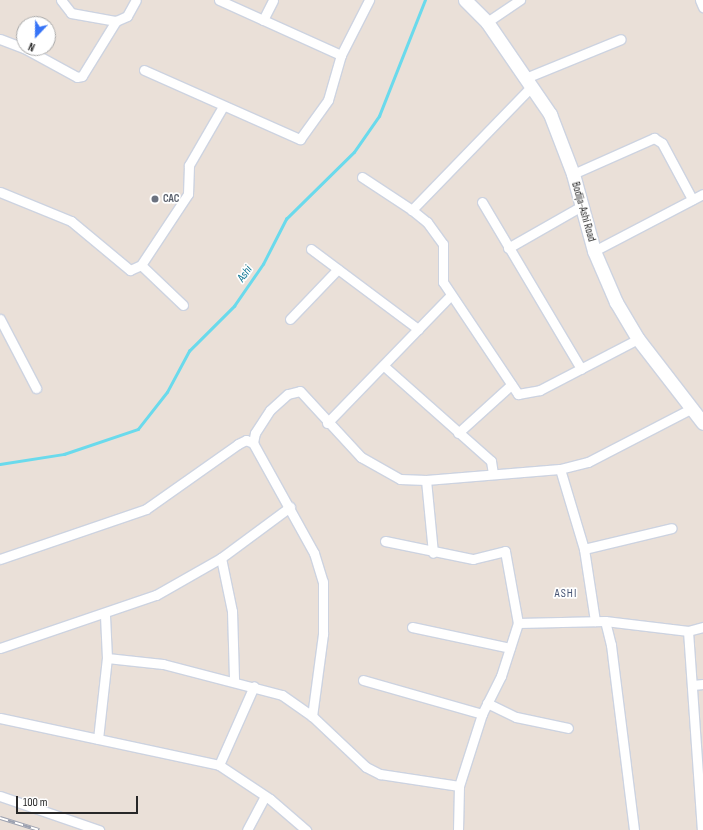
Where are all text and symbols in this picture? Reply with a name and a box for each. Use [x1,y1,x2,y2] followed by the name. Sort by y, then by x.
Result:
[16,16,56,56] north arrow
[27,40,37,54] text: N
[568,181,598,243] street label: Bodija-Ashi Road
[163,192,179,206] place label: CAC
[150,194,160,204] marker: CAC
[234,263,256,285] water label: Ashi
[555,587,577,601] district label: ASHI
[18,788,140,814] scale bar
[23,795,48,810] text: 100 m

